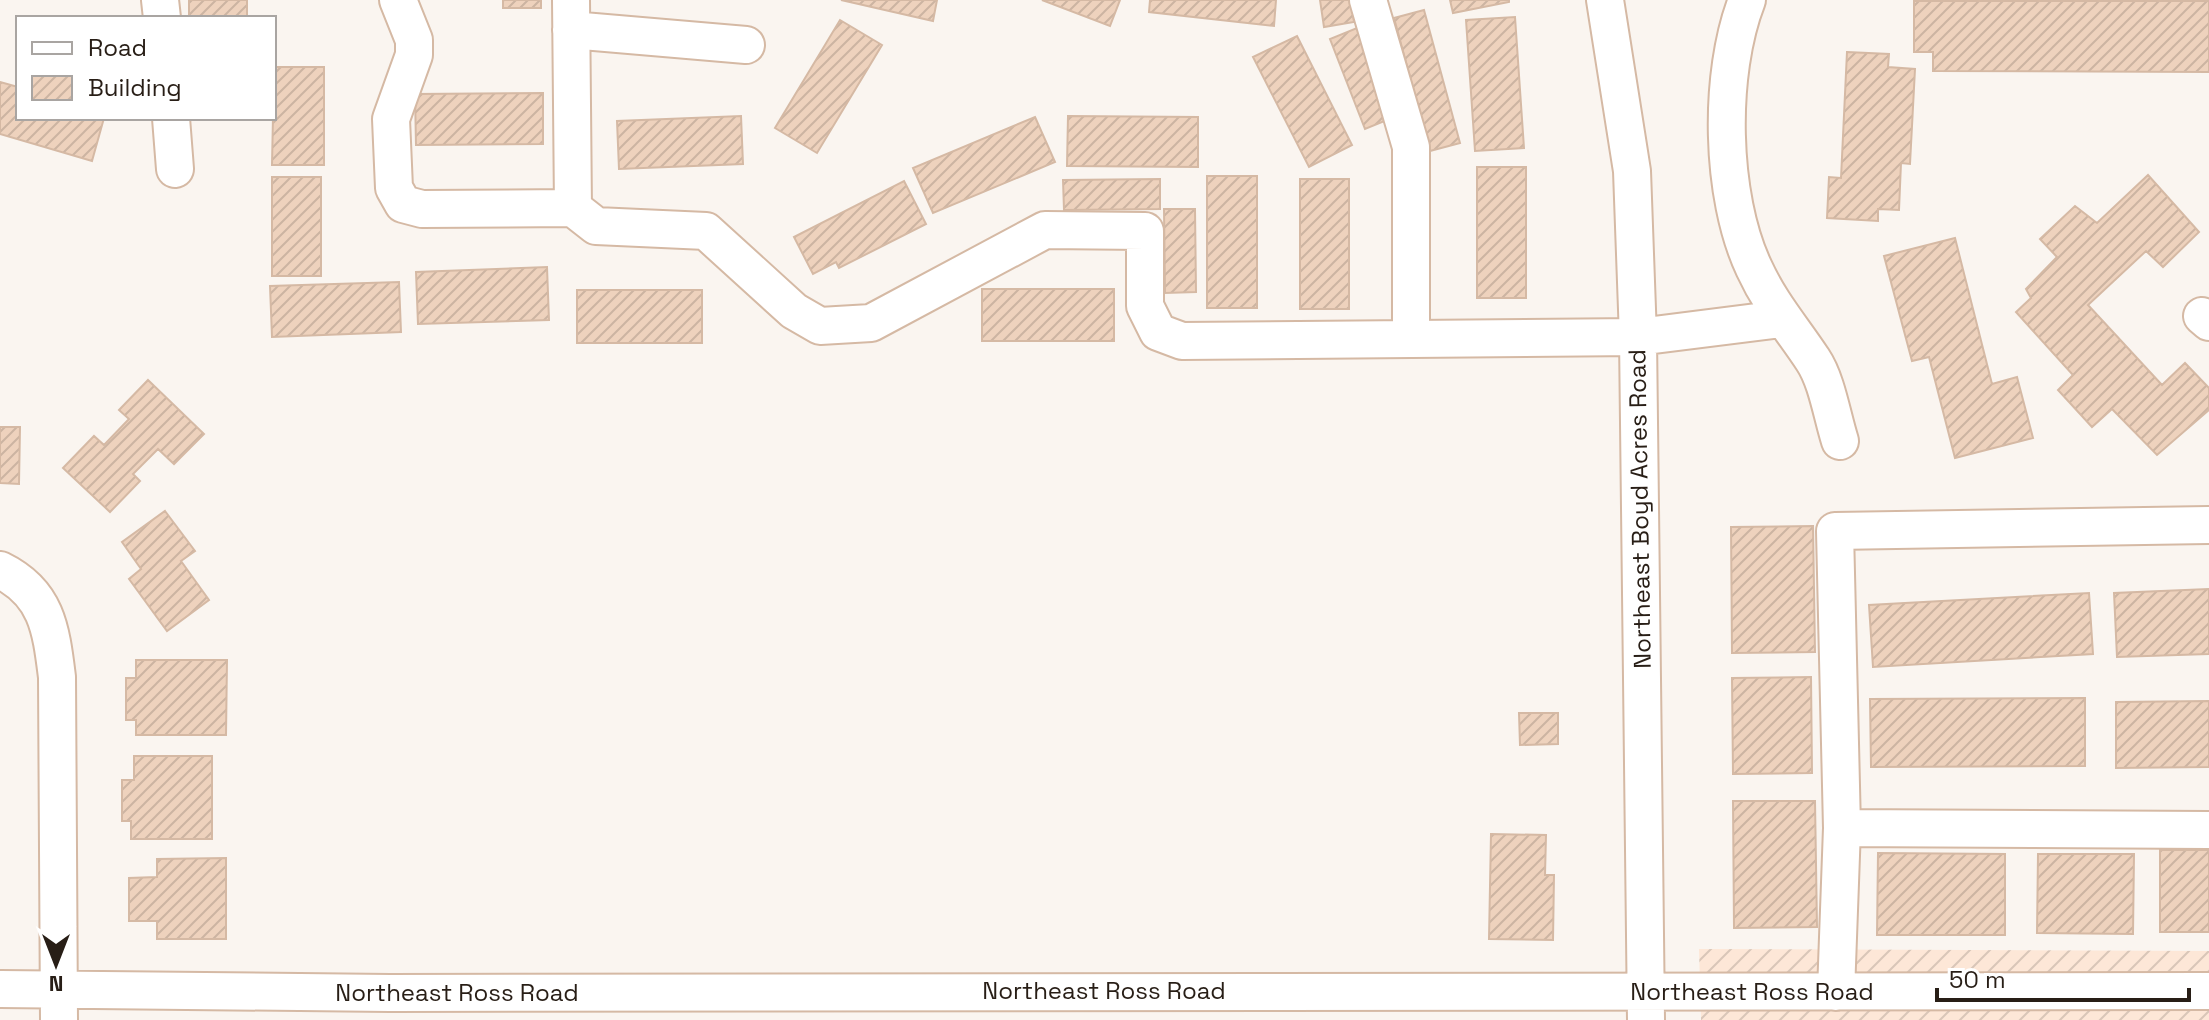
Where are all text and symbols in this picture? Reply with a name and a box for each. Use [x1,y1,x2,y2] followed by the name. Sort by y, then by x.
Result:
[16,16,276,120] legend
[88,32,147,63] text: Road
[88,72,182,103] text: Building
[1621,349,1658,669] street label: Northeast Boyd Acres Road
[16,924,96,1004] north arrow
[1937,952,2189,1002] scale bar
[1949,964,2006,995] text: 50 m
[49,970,63,998] text: N
[982,975,1226,1006] street label: Northeast Ross Road
[1630,976,1874,1007] street label: Northeast Ross Road
[335,977,579,1008] street label: Northeast Ross Road

